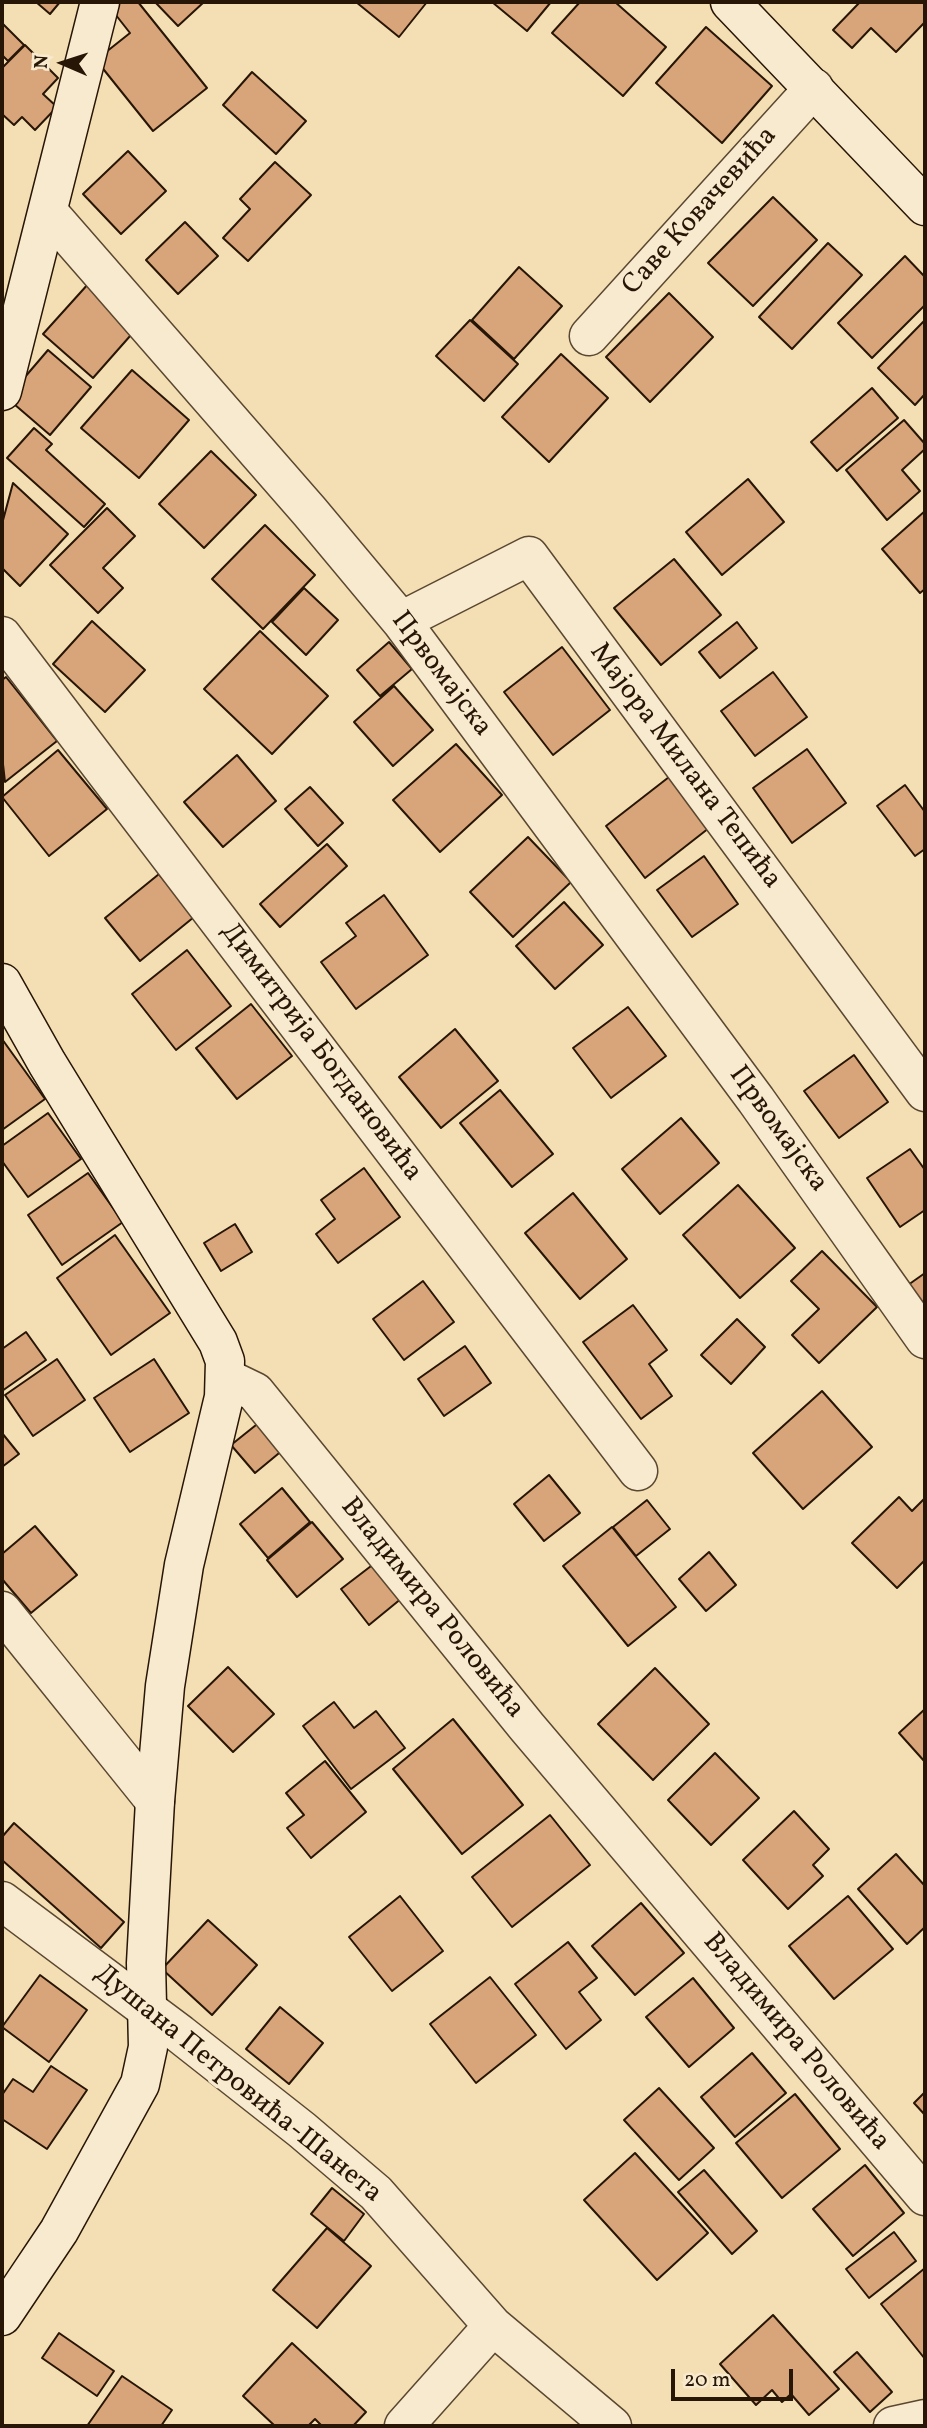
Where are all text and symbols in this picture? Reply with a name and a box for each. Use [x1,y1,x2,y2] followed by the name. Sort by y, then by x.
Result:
[28,28,98,98] north arrow
[29,54,55,69] text: N
[616,121,786,303] street label: Саве Ковачевића
[382,606,498,744] street label: Првомајска
[581,637,787,897] street label: Мајора Милана Тепића
[212,917,428,1189] street label: Димитрија Богдановића
[720,1060,834,1200] street label: Првомајска
[332,1492,530,1726] street label: Владимира Роловића
[694,1927,896,2159] street label: Владимира Роловића
[86,1959,388,2211] street label: Душана Петровића-Шанета
[675,2354,797,2398] scale bar
[684,2366,730,2395] text: 20 m

